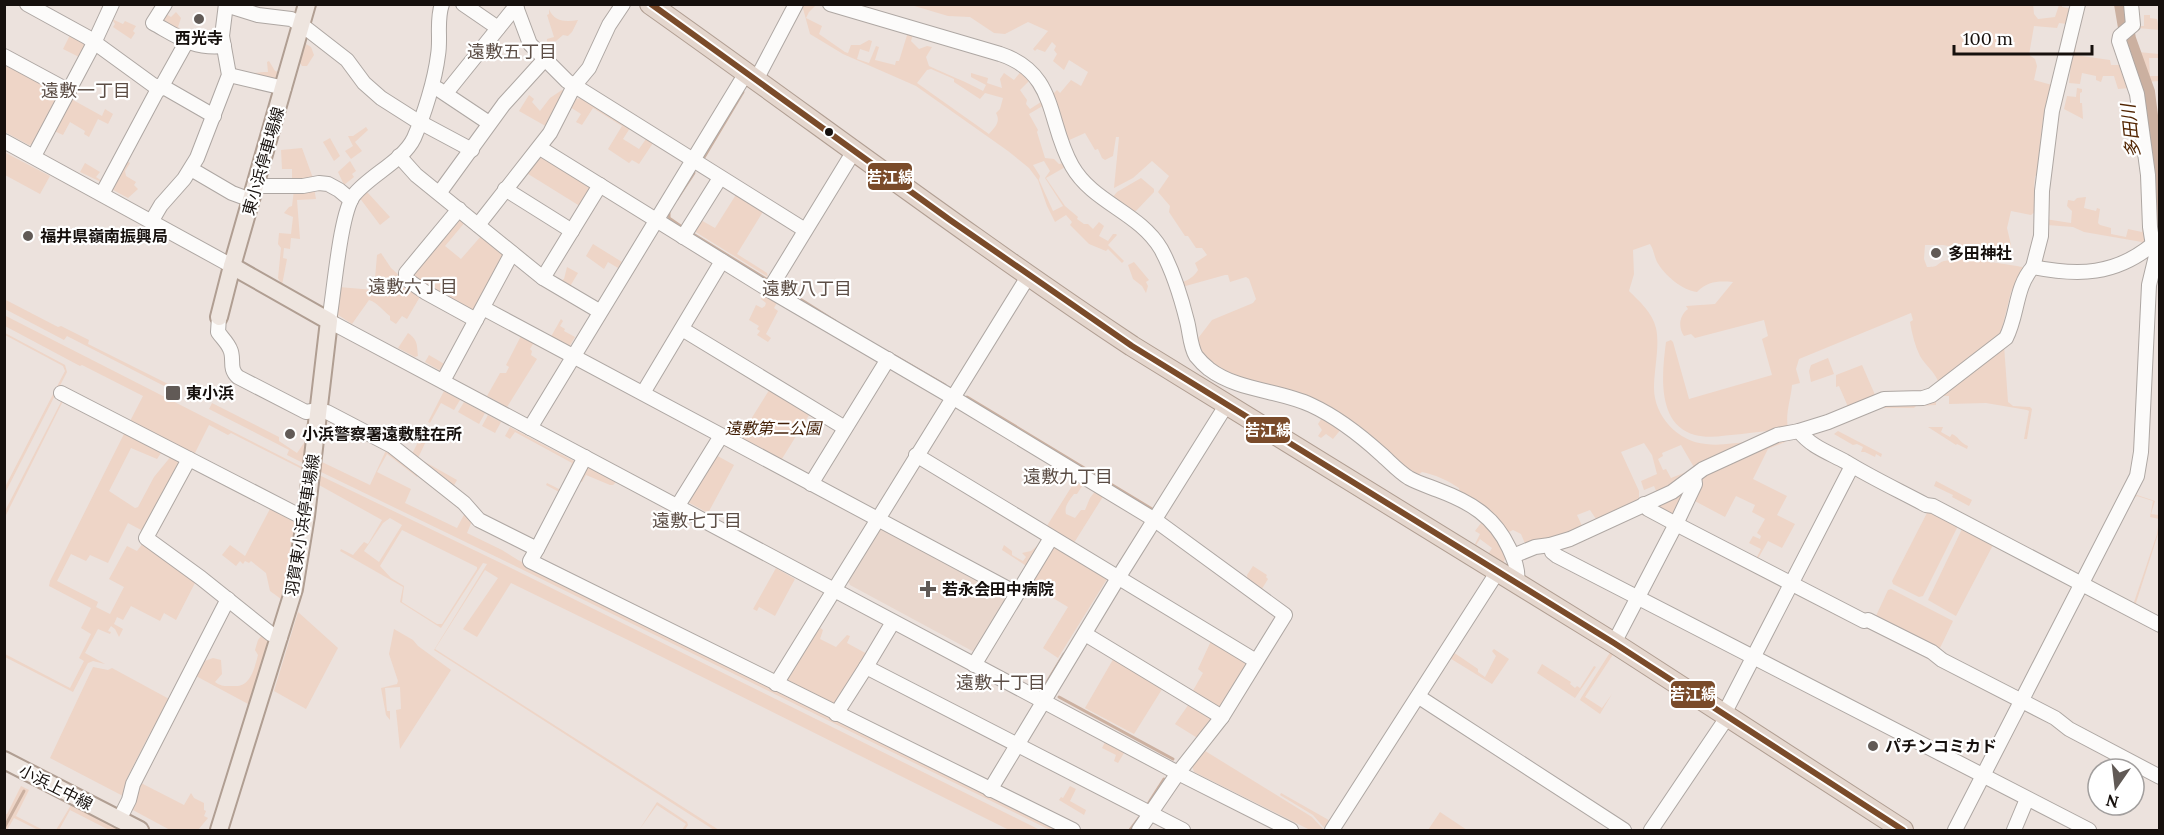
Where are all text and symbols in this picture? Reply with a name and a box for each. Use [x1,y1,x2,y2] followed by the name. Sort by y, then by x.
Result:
[192,12,206,26] marker: 西光寺
[1954,18,2092,56] scale bar
[1963,27,2013,50] text: 100 m
[175,28,223,48] place label: 西光寺
[467,40,557,63] district label: 遠敷五丁目
[41,79,131,102] district label: 遠敷一丁目
[2116,101,2145,159] water label: 多田川
[238,104,288,218] street label: 東小浜停車場線
[823,126,835,138] unlabelled marker
[867,162,913,191] line badge: 若江線
[866,167,914,187] text: 若江線
[40,226,168,246] place label: 福井県嶺南振興局
[21,229,35,243] marker: 福井県嶺南振興局
[1948,243,2012,263] place label: 多田神社
[1929,246,1943,260] marker: 多田神社
[368,275,458,298] district label: 遠敷六丁目
[762,277,852,300] district label: 遠敷八丁目
[186,383,234,403] place label: 東小浜
[164,384,182,402] marker: 東小浜
[1245,416,1291,444] line badge: 若江線
[725,418,823,438] park label: 遠敷第二公園
[1244,420,1292,440] text: 若江線
[302,424,462,444] place label: 小浜警察署遠敷駐在所
[283,427,297,441] marker: 小浜警察署遠敷駐在所
[281,452,323,598] street label: 羽賀東小浜停車場線
[1023,465,1113,488] district label: 遠敷九丁目
[652,509,742,532] district label: 遠敷七丁目
[942,579,1054,599] place label: 若永会田中病院
[919,580,937,598] marker: 若永会田中病院
[956,671,1046,694] district label: 遠敷十丁目
[1670,680,1716,709] line badge: 若江線
[1669,684,1717,704] text: 若江線
[1885,736,1997,756] place label: パチンコミカド
[1866,739,1880,753] marker: パチンコミカド
[2086,757,2146,817] north arrow
[16,760,96,814] street label: 小浜上中線
[2104,790,2121,813] text: N

